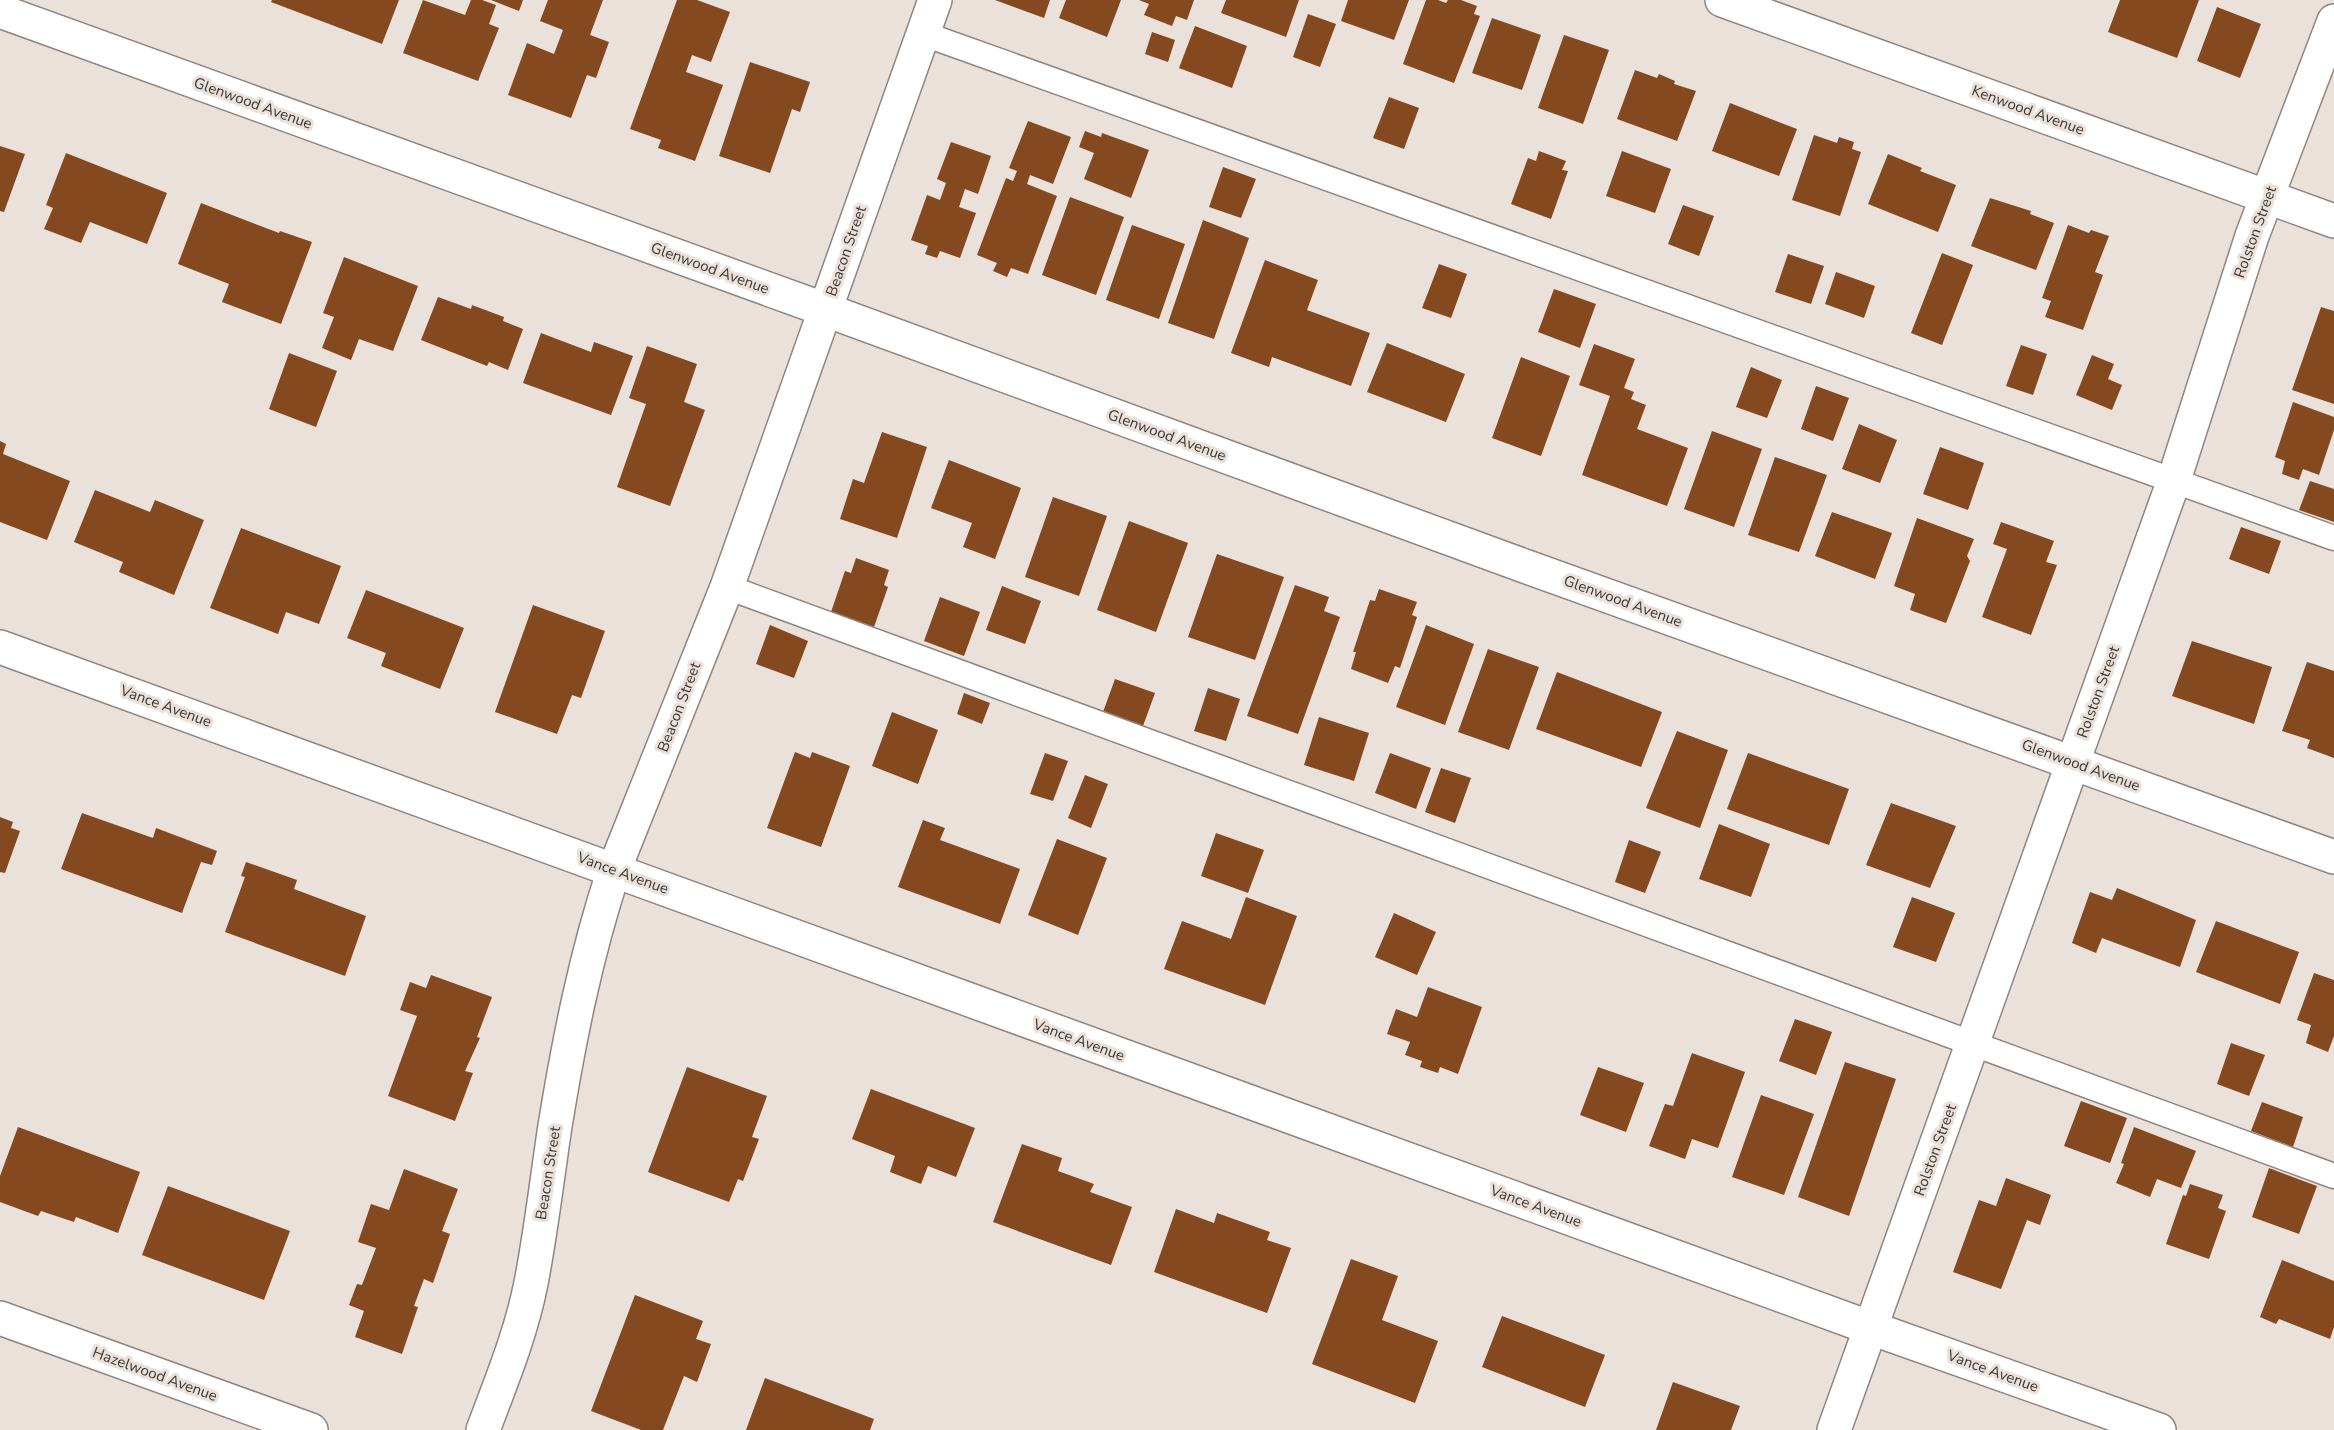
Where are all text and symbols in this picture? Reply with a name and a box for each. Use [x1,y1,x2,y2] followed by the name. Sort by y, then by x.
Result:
[191,72,315,134] street label: Glenwood Avenue
[1969,80,2087,140] street label: Kenwood Avenue
[2229,183,2281,281] street label: Rolston Street
[821,202,871,299] street label: Beacon Street
[648,237,772,299] street label: Glenwood Avenue
[1105,404,1229,466] street label: Glenwood Avenue
[1561,570,1685,632] street label: Glenwood Avenue
[2072,643,2124,741] street label: Rolston Street
[653,659,706,755] street label: Beacon Street
[117,680,214,732] street label: Vance Avenue
[2019,734,2143,796] street label: Glenwood Avenue
[574,847,671,899] street label: Vance Avenue
[1030,1014,1127,1066] street label: Vance Avenue
[1909,1101,1961,1199] street label: Rolston Street
[531,1124,565,1221] street label: Beacon Street
[1487,1180,1584,1232] street label: Vance Avenue
[90,1342,220,1406] street label: Hazelwood Avenue
[1944,1345,2041,1397] street label: Vance Avenue

